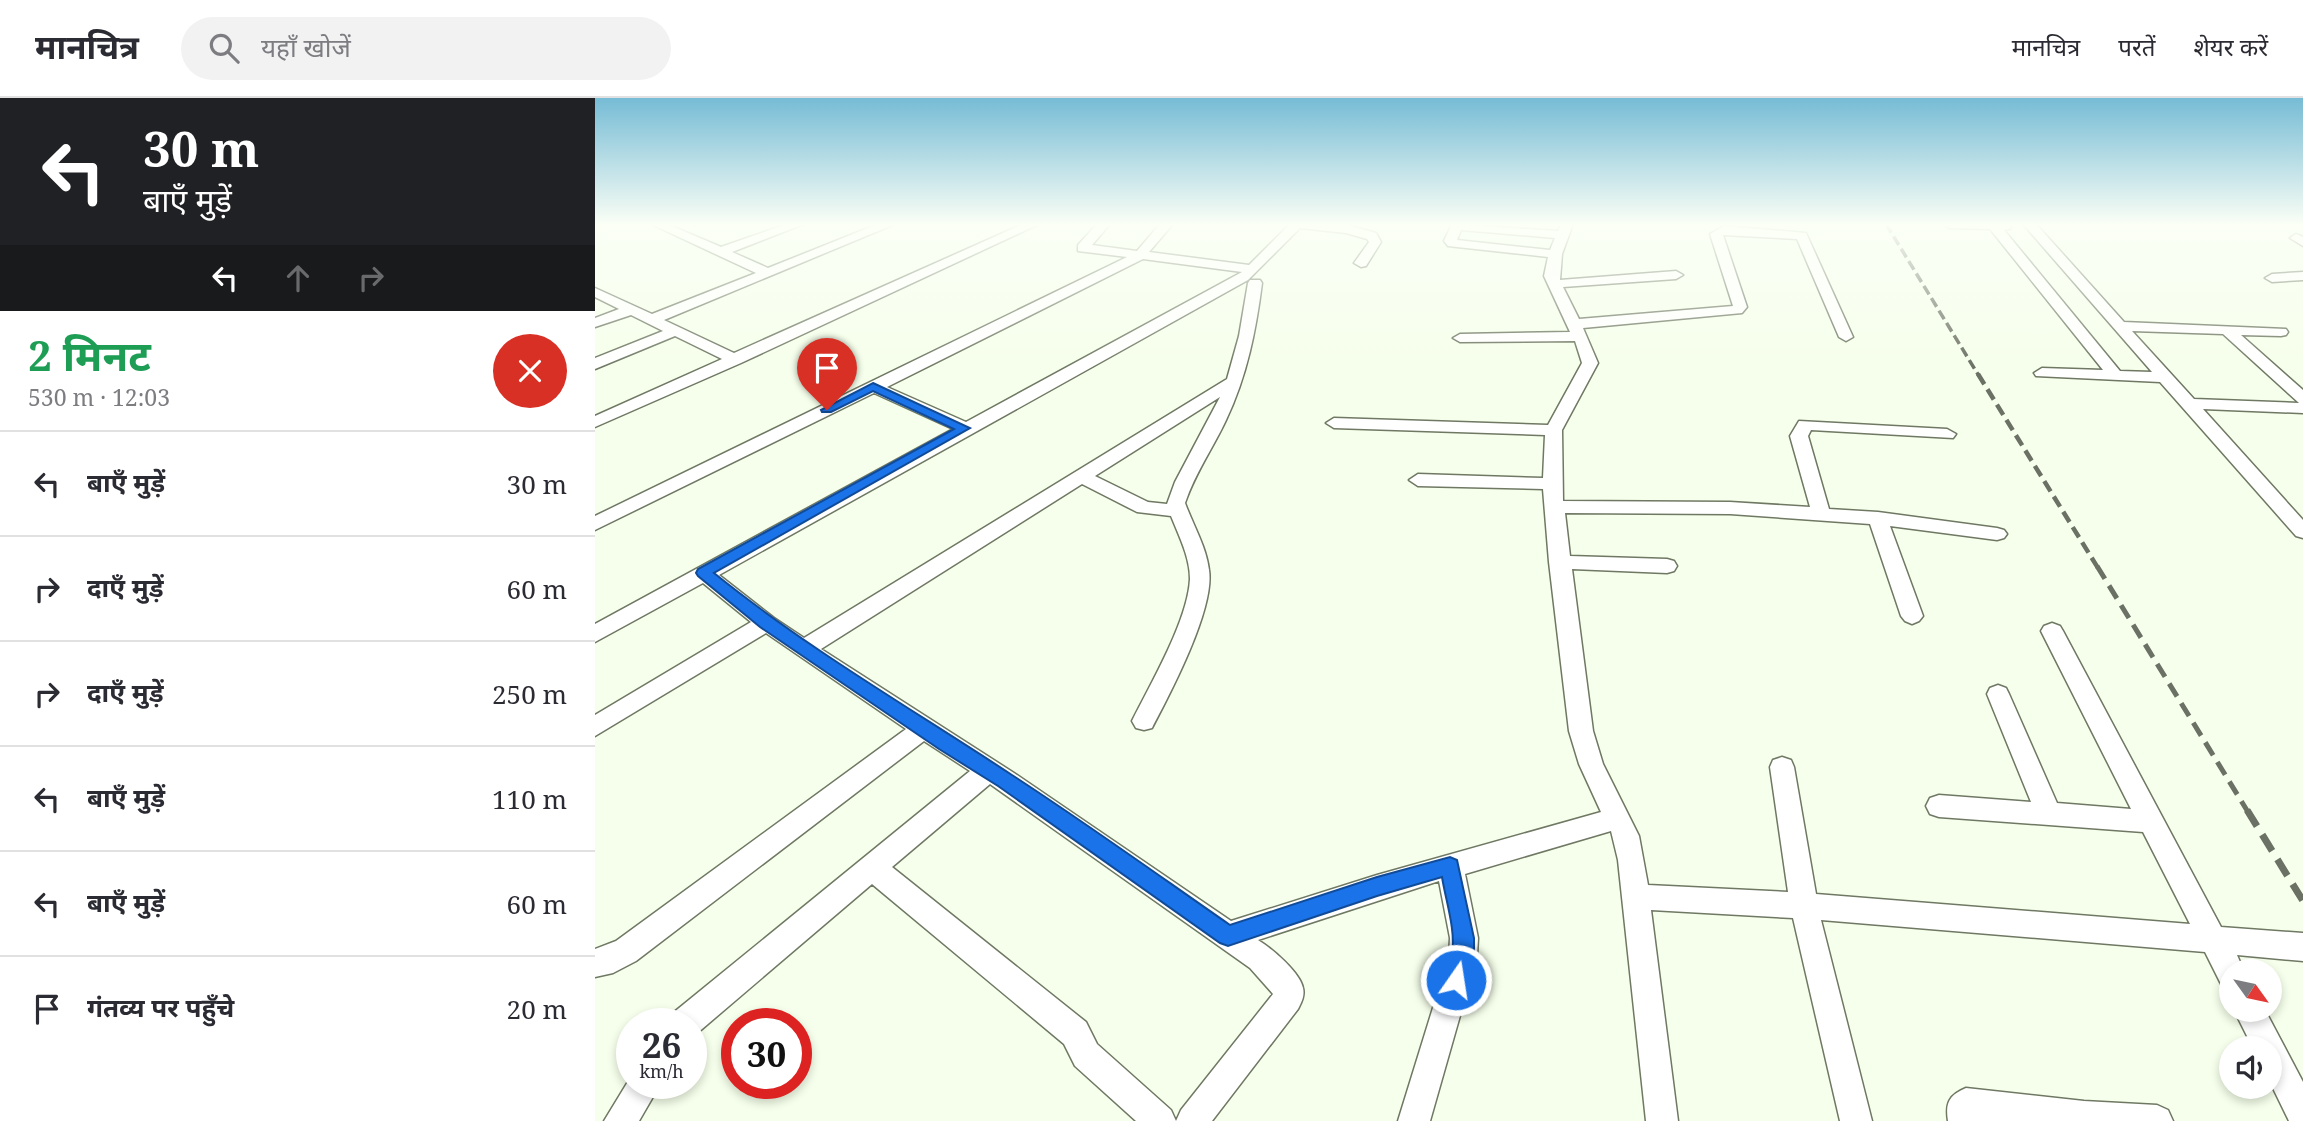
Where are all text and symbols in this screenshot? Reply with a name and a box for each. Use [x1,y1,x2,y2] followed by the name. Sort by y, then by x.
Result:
[181,17,671,80] search box
[35,24,139,69] text: मानचित्र
[205,29,243,67] icon: search
[261,29,351,65] text: यहाँ खोजें
[2012,30,2080,63] text: मानचित्र
[2118,30,2155,63] text: परतें
[2193,30,2268,63] text: शेयर करें
[143,115,259,181] text: 30 m
[28,126,119,217] icon: left
[143,178,232,221] text: बाएँ मुड़ें
[206,259,244,297] icon: left
[279,259,317,297] icon: ahead
[352,259,390,297] icon: right
[28,326,151,383] text: 2 मिनट
[493,334,567,408] button: close
[797,338,857,410] pin
[808,349,846,387] icon: arrive
[28,381,170,413] text: 530 m · 12:03
[87,464,165,500] text: बाएँ मुड़ें
[28,465,66,503] icon: left
[507,466,567,502] text: 30 m
[87,569,164,605] text: दाएँ मुड़ें
[28,570,66,608] icon: right
[507,571,567,607] text: 60 m
[87,674,164,710] text: दाएँ मुड़ें
[28,675,66,713] icon: right
[492,676,567,712] text: 250 m
[87,779,165,815] text: बाएँ मुड़ें
[28,780,66,818] icon: left
[492,781,567,817] text: 110 m
[87,884,165,920] text: बाएँ मुड़ें
[28,885,66,923] icon: left
[507,886,567,922] text: 60 m
[1419,943,1493,1017] position arrow
[2219,959,2282,1022] north arrow
[2219,959,2282,1099] map controls
[87,989,234,1025] text: गंतव्य पर पहुँचे
[28,990,66,1028] icon: arrive
[507,991,567,1027] text: 20 m
[721,1008,812,1099] speed limit sign: 30
[642,1021,681,1068] text: 26
[2219,1036,2282,1099] button: sound
[639,1059,684,1083] text: km/h

